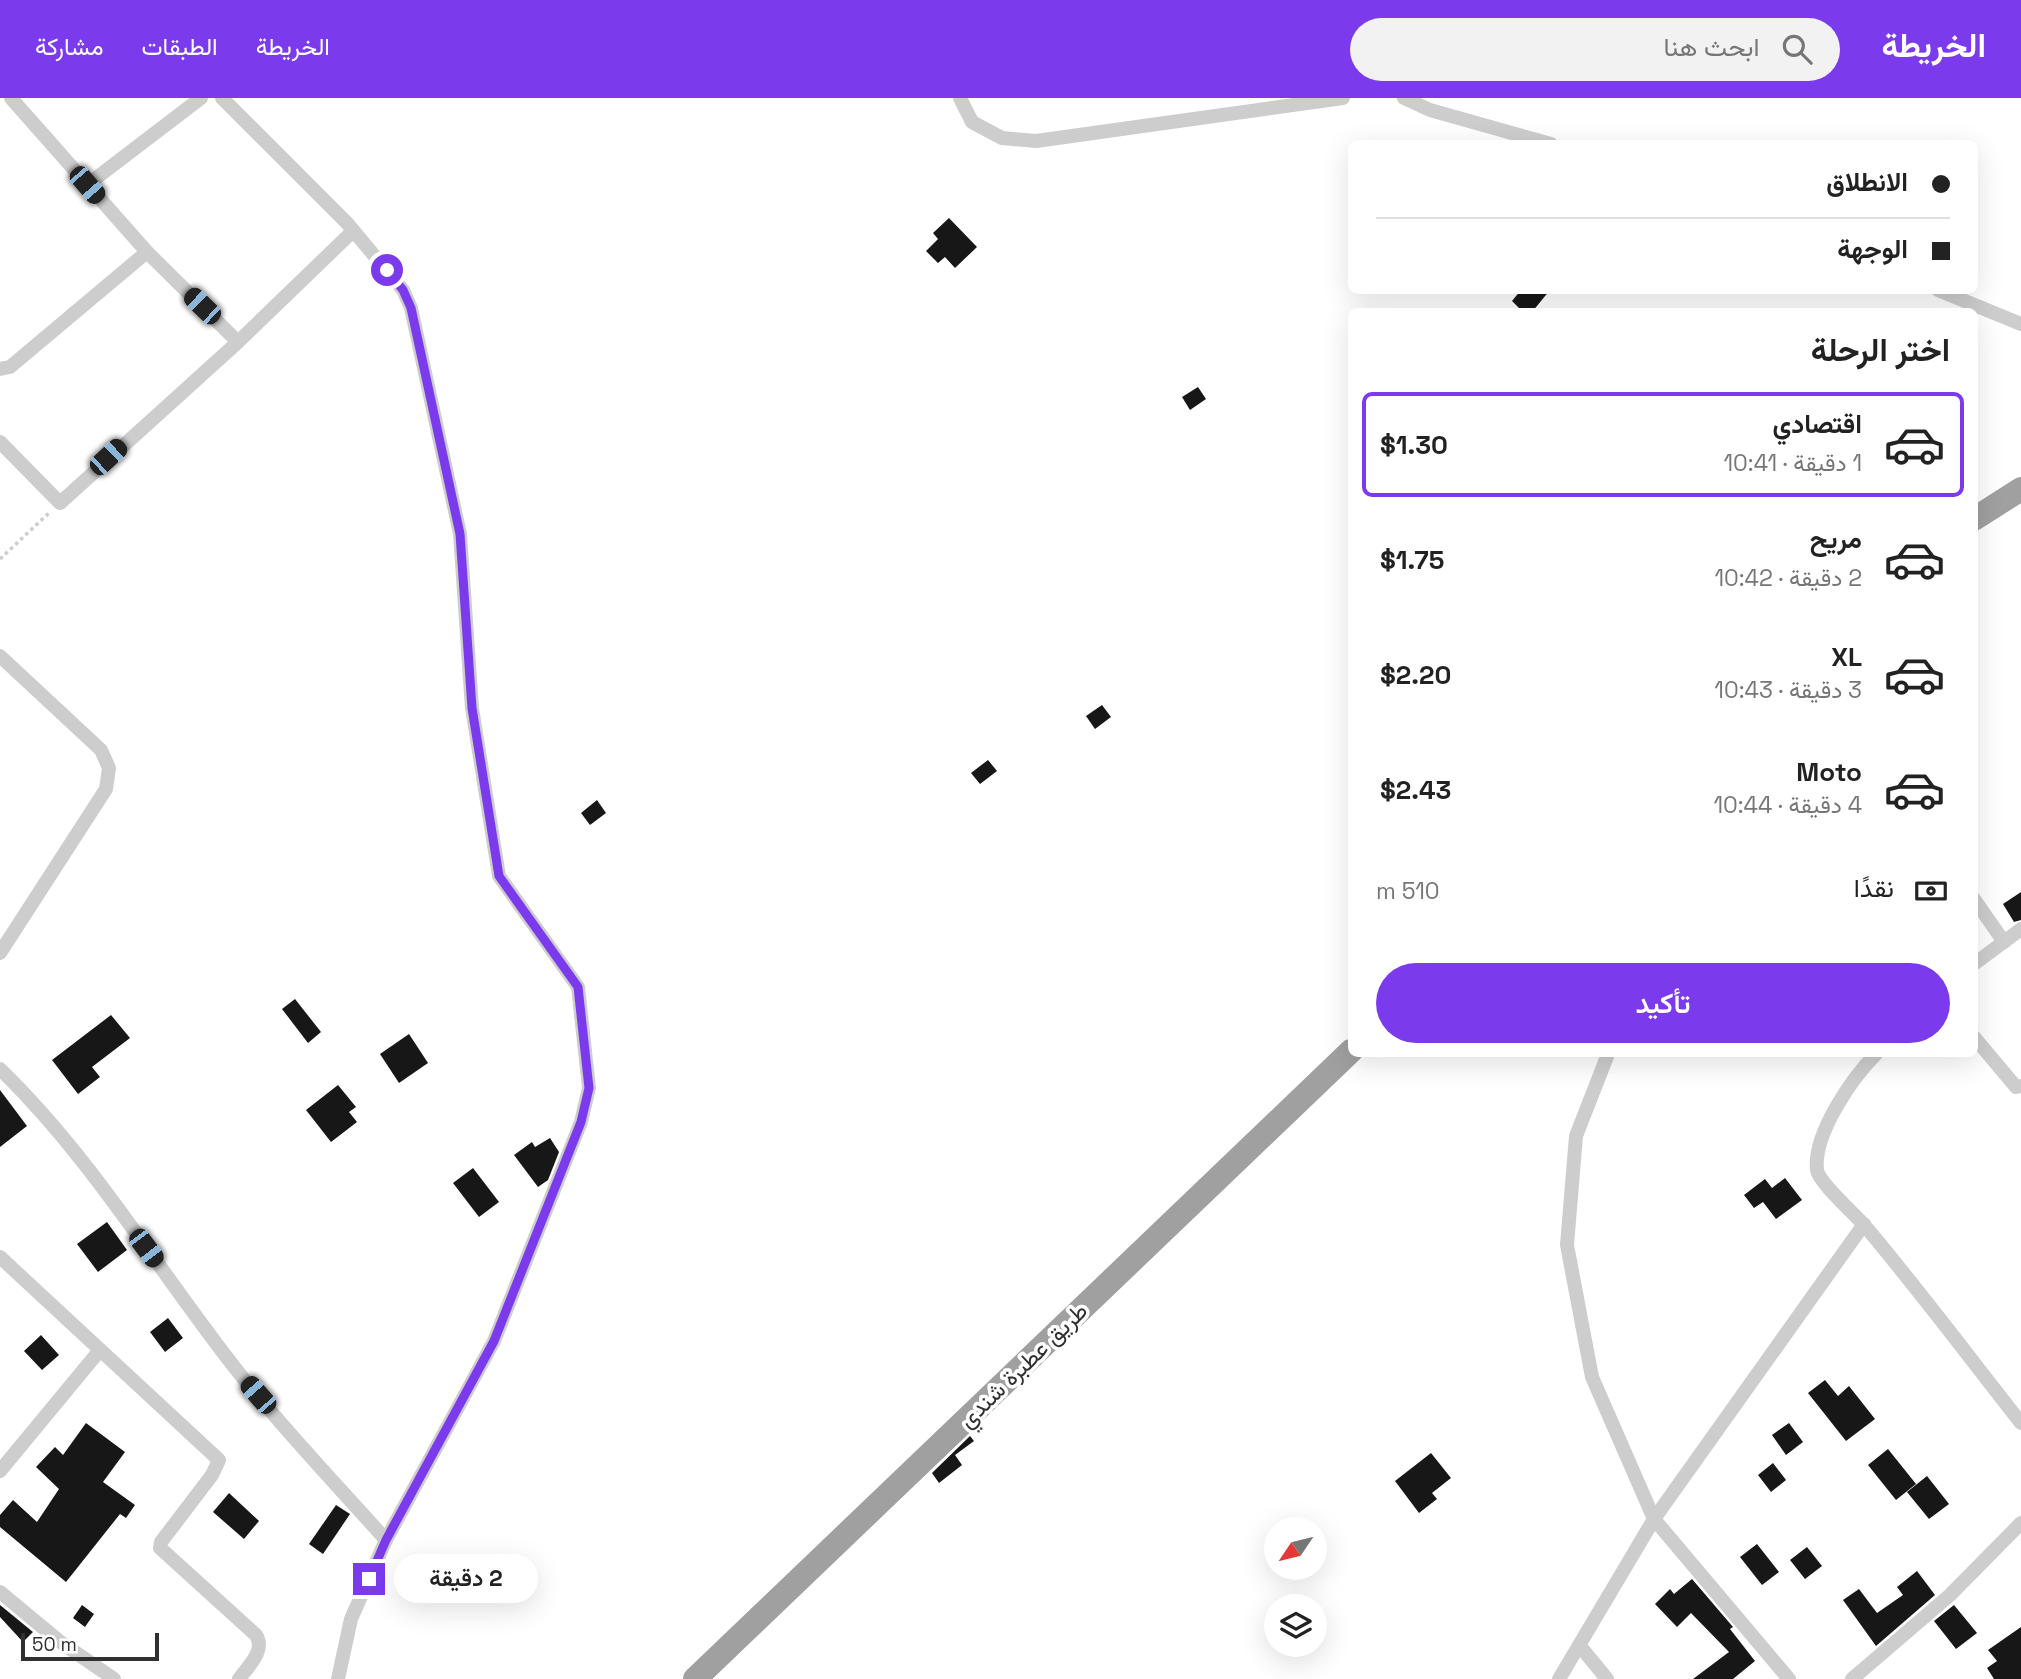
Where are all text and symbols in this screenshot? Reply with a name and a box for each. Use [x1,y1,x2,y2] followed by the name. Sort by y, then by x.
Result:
[1350,18,1840,81] search box
[1882,25,1986,67] text: الخريطة
[1664,30,1760,64] text: ابحث هنا
[1778,30,1816,68] icon: search
[35,31,103,62] text: مشاركة
[141,31,218,62] text: الطبقات
[256,31,330,62] text: الخريطة
[66,162,109,208] car
[1826,165,1908,199] text: الانطلاق
[1837,232,1908,266] text: الوجهة
[371,254,403,286] route start
[180,284,225,328] car
[1811,330,1950,370] text: اختر الرحلة
[1773,407,1862,441] text: اقتصادي
[1883,413,1946,476] icon: car
[1380,428,1448,462] text: $1.30
[86,435,131,479] car
[1723,448,1862,478] text: 1 دقيقة · 10:41
[1810,522,1862,556] text: مريح
[1883,528,1946,591] icon: car
[1380,543,1444,577] text: $1.75
[1714,563,1862,593] text: 2 دقيقة · 10:42
[1831,640,1862,674] text: XL
[1883,643,1946,706] icon: car
[1380,658,1451,692] text: $2.20
[1714,675,1862,705] text: 3 دقيقة · 10:43
[1796,755,1862,789] text: Moto
[1883,758,1946,821] icon: car
[1380,773,1451,807] text: $2.43
[1713,790,1862,820] text: 4 دقيقة · 10:44
[1854,871,1894,905] text: نقدًا
[1912,872,1950,910] icon: cash
[1376,876,1440,906] text: 510 m
[1376,963,1950,1043] button: تأكيد
[125,1225,168,1271] car
[952,1296,1097,1437] street label: طريق عطبرة شندي
[237,1372,280,1418] car
[1264,1517,1326,1580] north arrow
[1264,1517,1327,1657] map controls
[394,1554,537,1604] callout: 2 دقيقة
[353,1563,385,1595] route end
[429,1563,503,1593] text: 2 دقيقة
[1264,1594,1327,1657] button: layers
[21,1630,159,1662] scale bar
[32,1632,77,1657] text: 50 m

